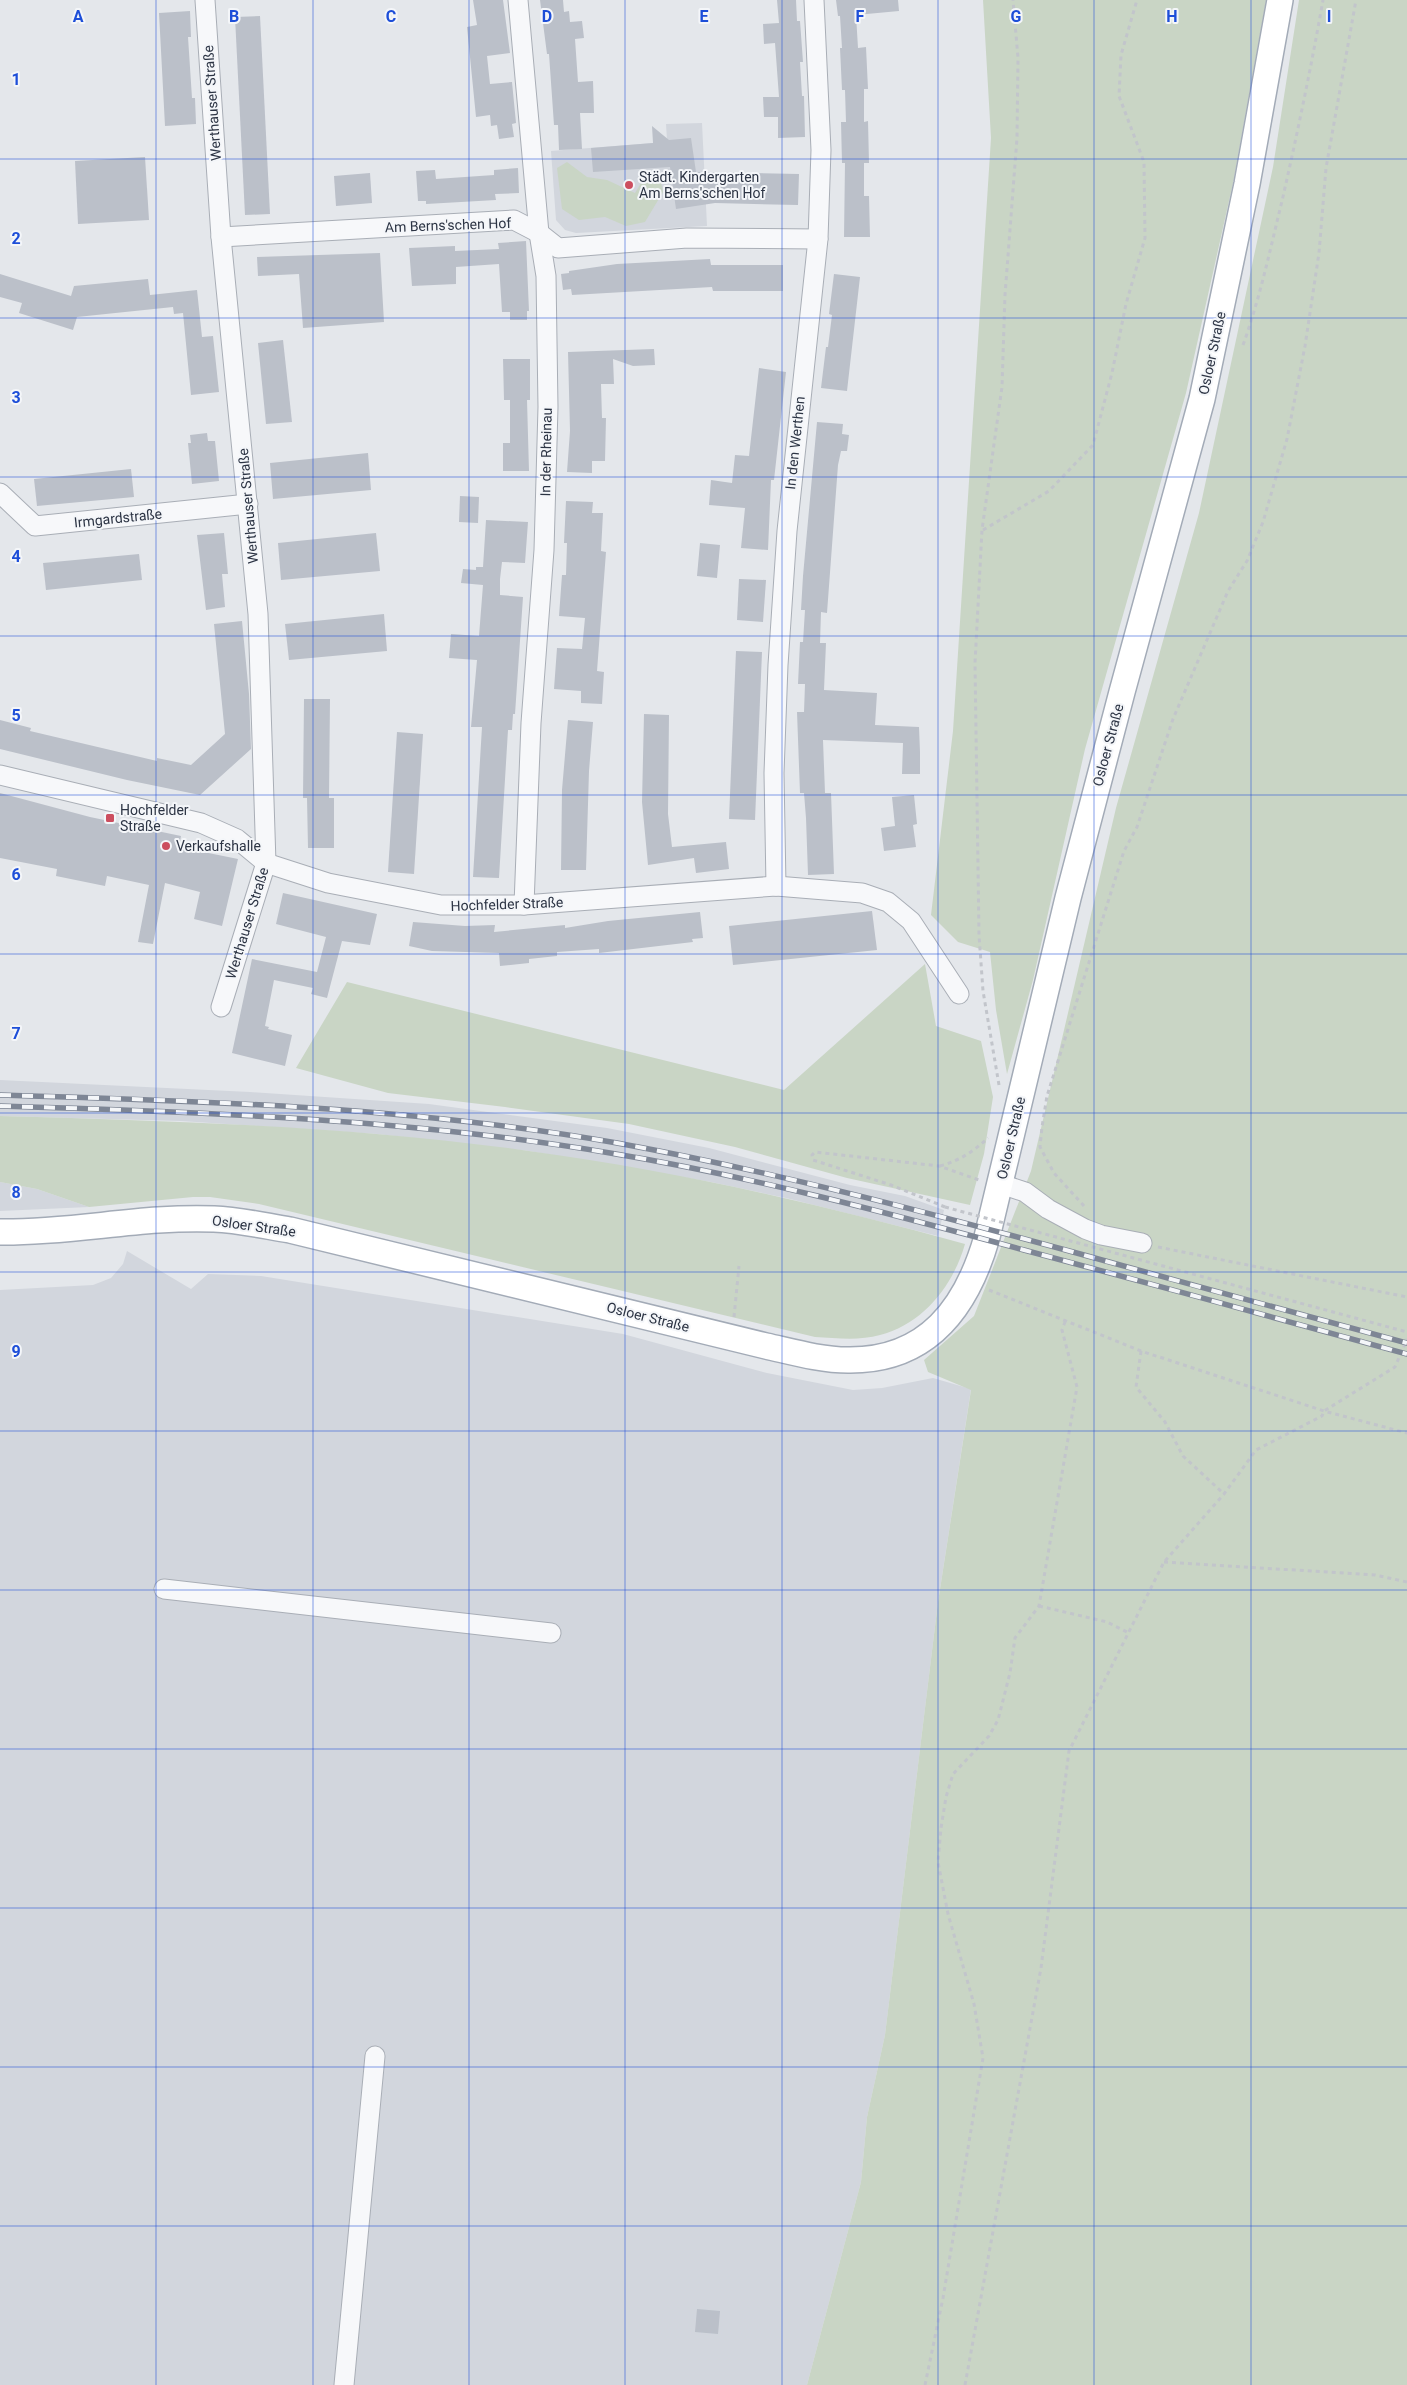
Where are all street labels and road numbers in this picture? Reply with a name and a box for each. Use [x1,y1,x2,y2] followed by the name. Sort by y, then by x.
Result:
[200,45,224,161] street label: Werthauser Straße
[385,215,512,235] street label: Am Berns'schen Hof
[1195,310,1229,396] street label: Osloer Straße
[782,396,808,490] street label: In den Werthen
[537,407,555,497] street label: In der Rheinau
[235,448,261,564] street label: Werthauser Straße
[73,505,163,531] street label: Irmgardstraße
[1089,702,1127,788] street label: Osloer Straße
[222,865,272,981] street label: Werthauser Straße
[450,894,564,914] street label: Hochfelder Straße
[994,1095,1028,1181] street label: Osloer Straße
[211,1212,297,1240] street label: Osloer Straße
[605,1299,691,1335] street label: Osloer Straße

